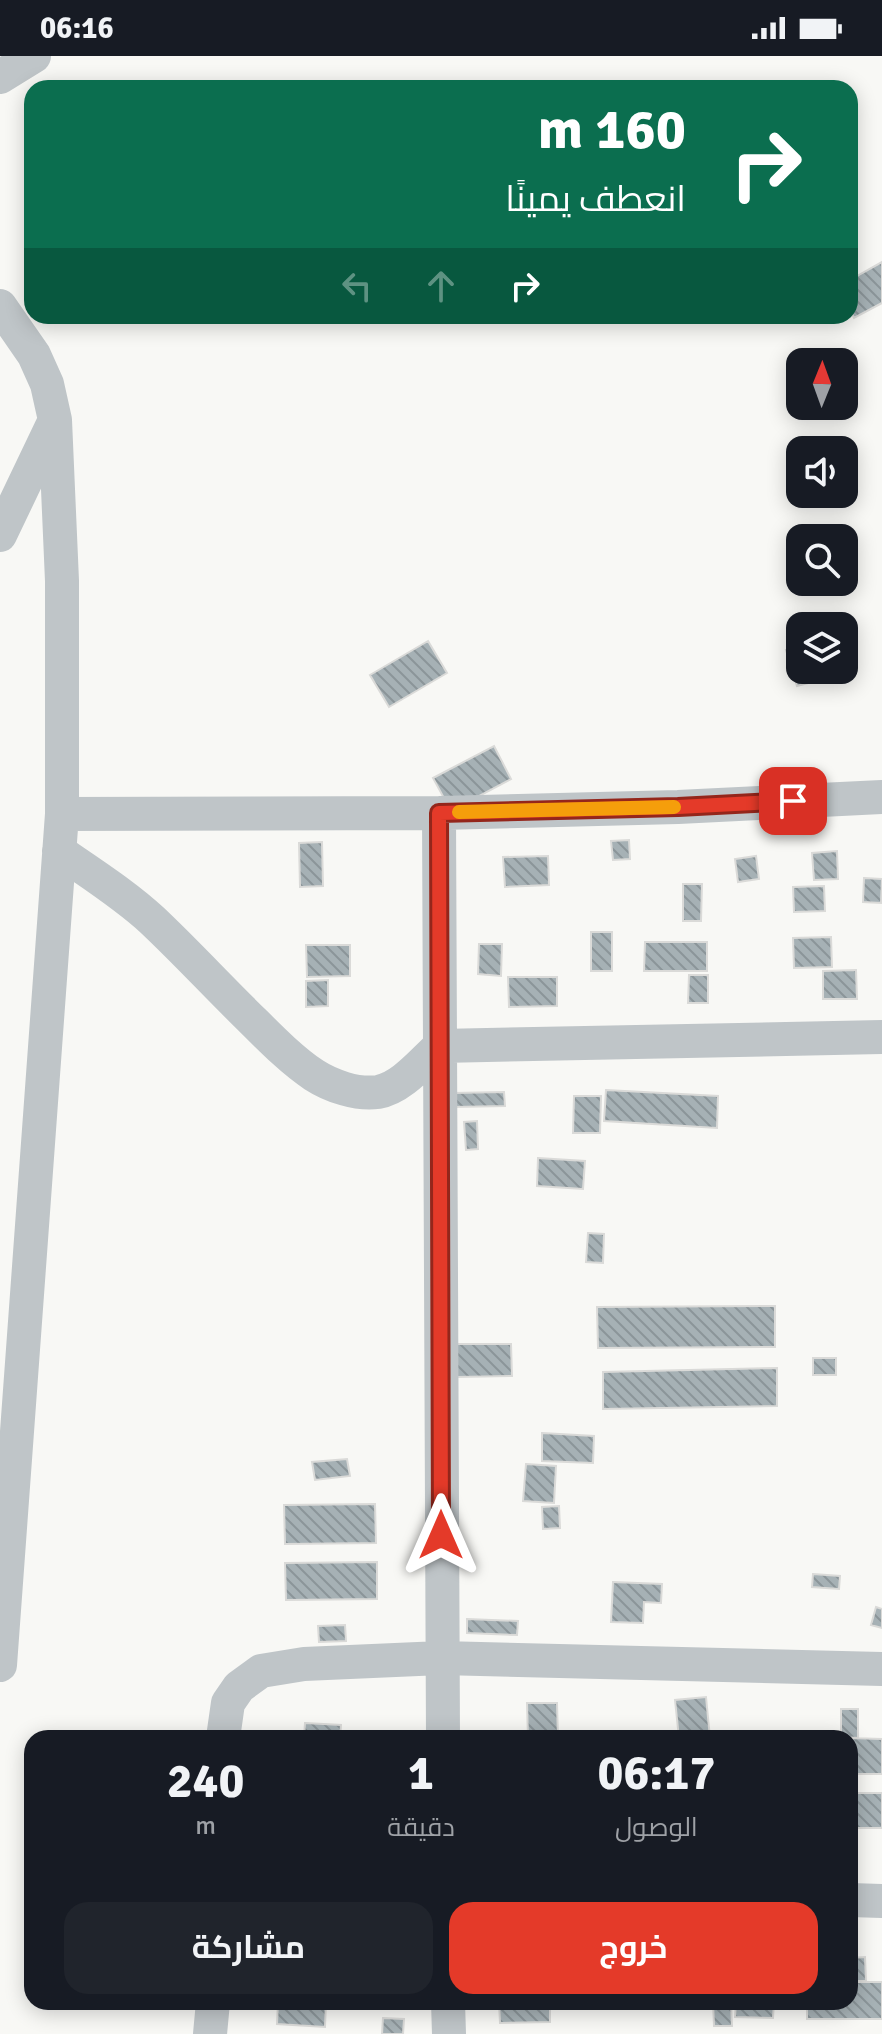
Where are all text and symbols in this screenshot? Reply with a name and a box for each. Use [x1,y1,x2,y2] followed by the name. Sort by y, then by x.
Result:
[40,10,114,47] text: 06:16
[538,95,686,164] text: 160 m
[714,112,818,216] icon: right
[505,177,686,222] text: انعطف يمينًا
[335,264,379,308] icon: left
[419,264,463,308] icon: ahead
[503,264,547,308] icon: right
[786,348,858,420] north arrow
[786,348,858,684] map controls
[786,436,858,508] button: sound
[786,524,858,596] button: search
[786,612,858,684] button: layers
[759,767,827,835] pin
[771,779,815,823] icon: arrive
[399,1493,483,1577] position arrow
[408,1744,434,1803] text: 1
[597,1744,715,1803] text: 06:17
[167,1752,244,1811] text: 240
[195,1810,216,1842] text: m
[387,1812,455,1844] text: دقيقة
[615,1812,698,1844] text: الوصول
[64,1902,433,1994] button: مشاركة
[449,1902,818,1994] button: خروج

